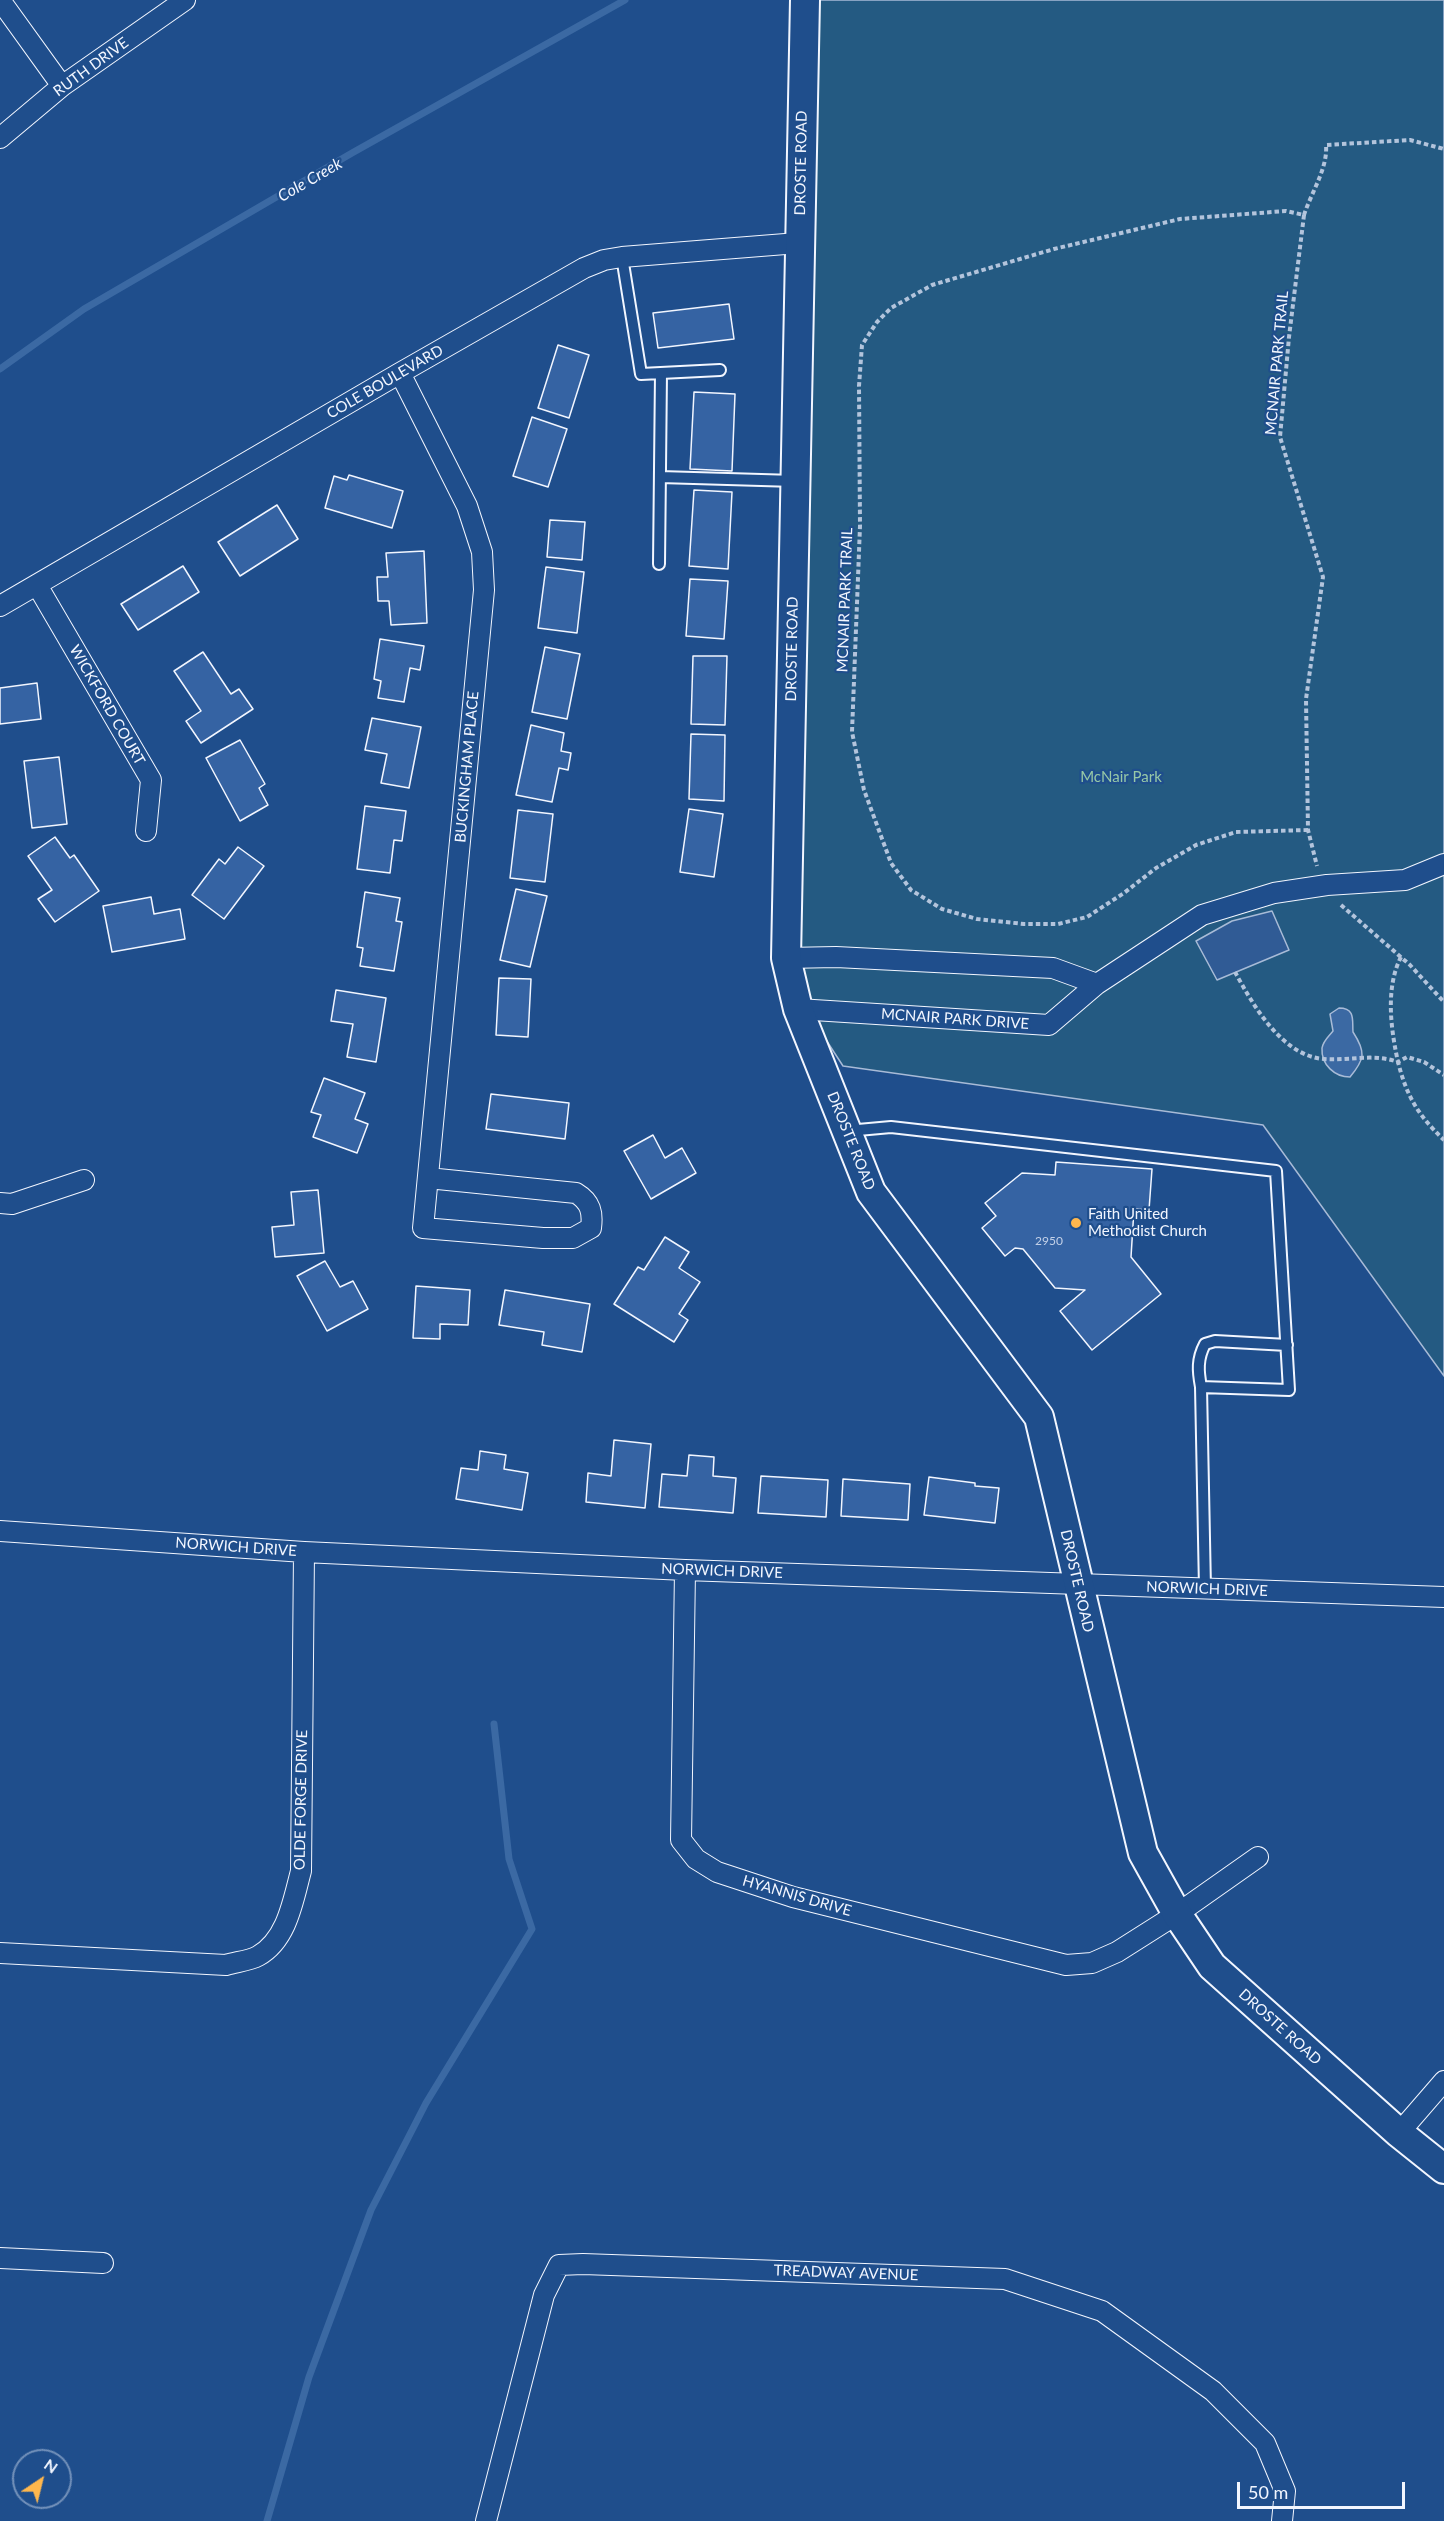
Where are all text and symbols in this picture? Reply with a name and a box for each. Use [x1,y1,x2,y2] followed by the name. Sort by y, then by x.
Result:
[50,34,132,100] street label: RUTH DRIVE
[791,110,811,216] street label: DROSTE ROAD
[274,154,346,206] water label: Cole Creek
[1262,290,1292,436] street label: MCNAIR PARK TRAIL
[324,341,446,423] street label: COLE BOULEVARD
[833,527,857,673] street label: MCNAIR PARK TRAIL
[782,596,802,702] street label: DROSTE ROAD
[65,642,149,768] street label: WICKFORD COURT
[451,691,483,843] street label: BUCKINGHAM PLACE
[1080,768,1162,786] park label: McNair Park
[880,1005,1030,1033] street label: MCNAIR PARK DRIVE
[823,1089,879,1193] street label: DROSTE ROAD
[1088,1205,1207,1240] place label: Faith United Methodist Church
[1069,1216,1083,1230] marker: Faith United Methodist Church
[1035,1234,1063,1248] house number: 2950
[1056,1528,1098,1634] street label: DROSTE ROAD
[175,1534,297,1560] street label: NORWICH DRIVE
[661,1560,783,1582] street label: NORWICH DRIVE
[1146,1578,1268,1600] street label: NORWICH DRIVE
[291,1730,311,1870] street label: OLDE FORGE DRIVE
[740,1872,854,1920] street label: HYANNIS DRIVE
[1235,1985,1325,2069] street label: DROSTE ROAD
[773,2261,919,2285] street label: TREADWAY AVENUE
[12,2449,72,2509] north arrow
[41,2454,62,2477] text: N
[1240,2470,1408,2508] scale bar
[1248,2481,1288,2503] text: 50 m

